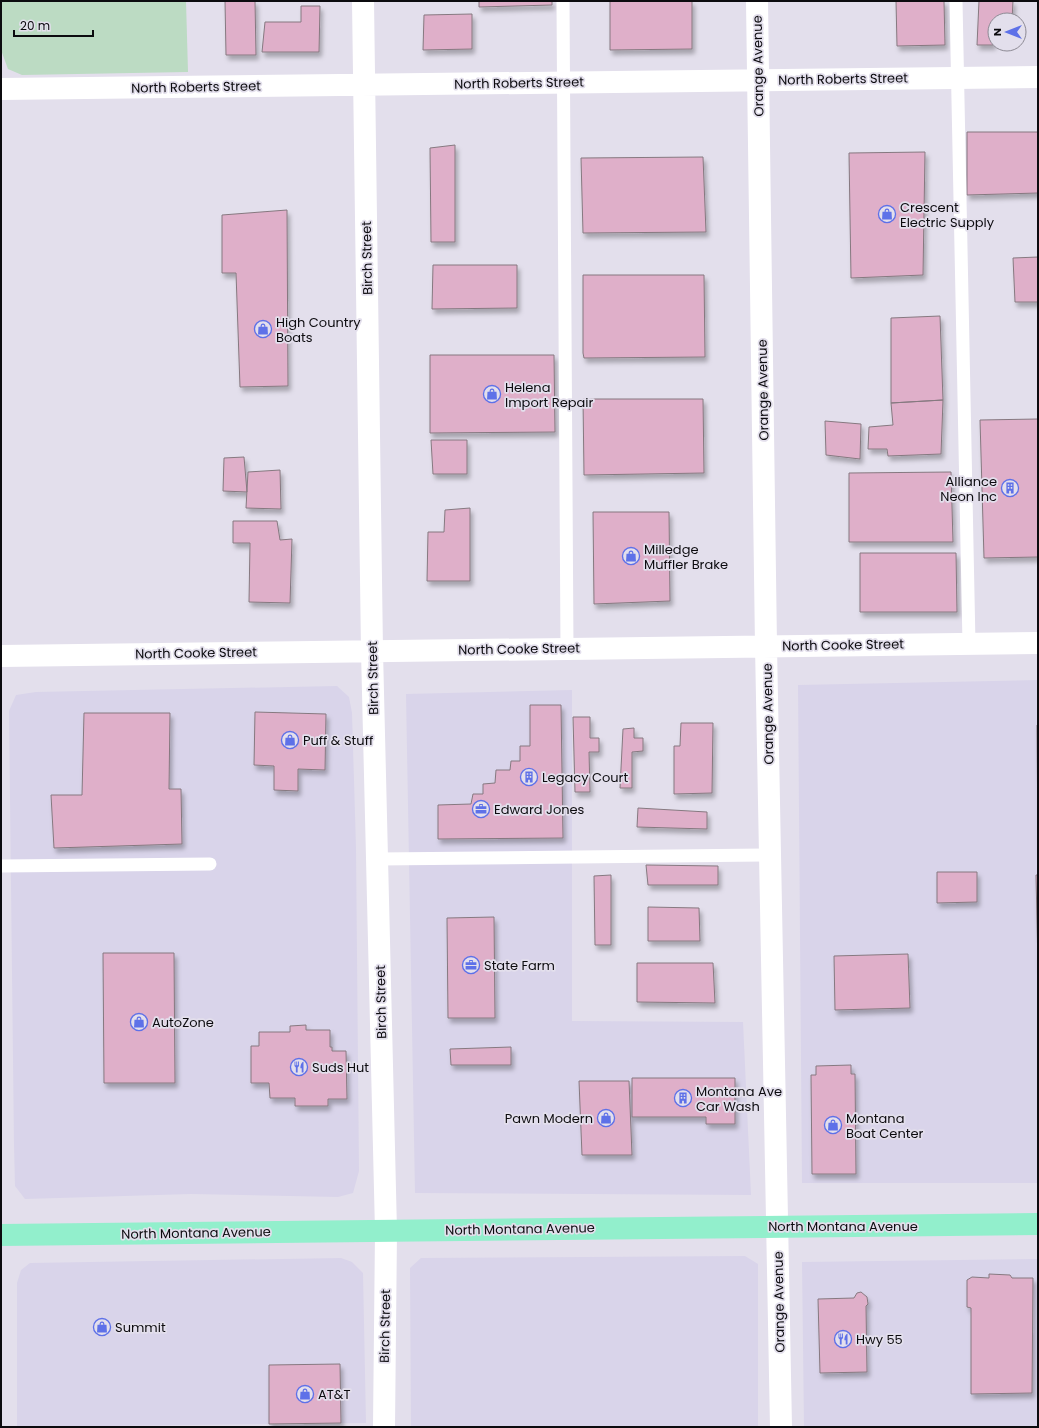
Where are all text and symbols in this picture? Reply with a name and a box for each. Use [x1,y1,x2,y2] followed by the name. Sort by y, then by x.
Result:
[14,12,93,38] scale bar
[987,12,1027,52] north arrow
[748,15,768,117] street label: Orange Avenue
[20,17,50,34] text: 20 m
[989,28,1005,36] text: N
[778,68,908,90] street label: North Roberts Street
[454,72,584,94] street label: North Roberts Street
[131,76,261,98] street label: North Roberts Street
[900,198,995,232] place label: Crescent Electric Supply
[877,204,897,224] shop icon: Crescent Electric Supply
[357,221,377,295] street label: Birch Street
[276,313,361,347] place label: High Country Boats
[253,319,273,339] shop icon: High Country Boats
[753,339,773,441] street label: Orange Avenue
[505,378,593,412] place label: Helena Import Repair
[482,384,502,404] shop icon: Helena Import Repair
[940,472,997,506] place label: Alliance Neon Inc
[1000,478,1020,498] building icon: Alliance Neon Inc
[644,540,728,574] place label: Milledge Muffler Brake
[621,546,641,566] shop icon: Milledge Muffler Brake
[782,634,904,656] street label: North Cooke Street
[458,638,580,660] street label: North Cooke Street
[363,641,383,715] street label: Birch Street
[135,642,257,664] street label: North Cooke Street
[758,663,778,765] street label: Orange Avenue
[280,730,300,750] shop icon: Puff & Stuff
[303,731,373,750] place label: Puff & Stuff
[519,767,539,787] building icon: Legacy Court
[542,768,628,787] place label: Legacy Court
[471,799,491,819] office icon: Edward Jones
[494,800,585,819] place label: Edward Jones
[461,955,481,975] office icon: State Farm
[484,956,555,975] place label: State Farm
[371,965,391,1039] street label: Birch Street
[129,1012,149,1032] shop icon: AutoZone
[152,1013,214,1032] place label: AutoZone
[289,1057,309,1077] restaurant icon: Suds Hut
[312,1058,369,1077] place label: Suds Hut
[696,1082,782,1116] place label: Montana Ave Car Wash
[673,1088,693,1108] building icon: Montana Ave Car Wash
[596,1108,616,1128] shop icon: Pawn Modern
[505,1109,593,1128] place label: Pawn Modern
[846,1109,923,1143] place label: Montana Boat Center
[823,1115,843,1135] shop icon: Montana Boat Center
[768,1217,918,1236] street label: North Montana Avenue
[445,1218,595,1240] street label: North Montana Avenue
[121,1222,271,1244] street label: North Montana Avenue
[769,1251,789,1353] street label: Orange Avenue
[375,1289,395,1363] street label: Birch Street
[92,1317,112,1337] shop icon: Summit
[115,1318,166,1337] place label: Summit
[833,1329,853,1349] restaurant icon: Hwy 55
[856,1330,903,1349] place label: Hwy 55
[295,1384,315,1404] shop icon: AT&T
[318,1385,350,1404] place label: AT&T

